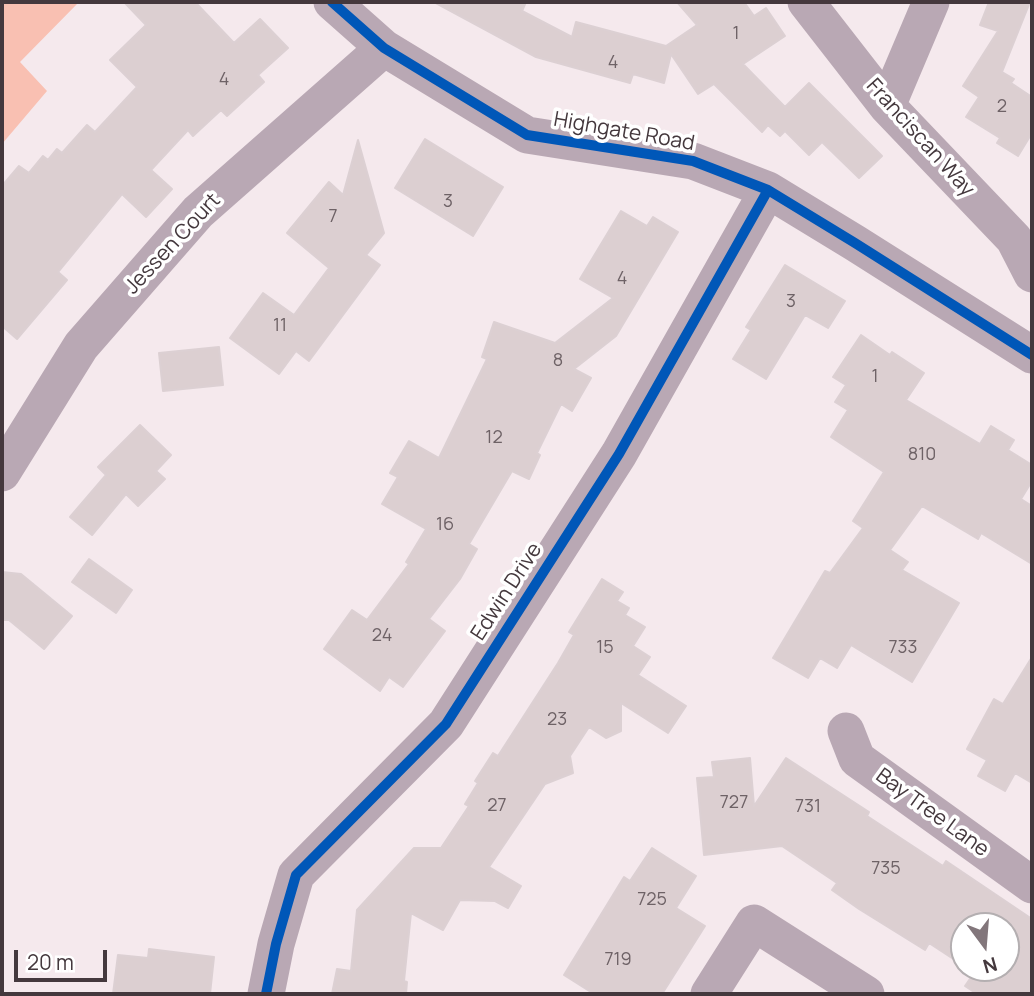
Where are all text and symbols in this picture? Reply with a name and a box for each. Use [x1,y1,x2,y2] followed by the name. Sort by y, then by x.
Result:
[732,23,740,45] house number: 1
[608,52,618,74] house number: 4
[219,69,229,91] house number: 4
[861,74,979,202] street label: Franciscan Way
[997,96,1007,118] house number: 2
[552,107,696,157] street label: Highgate Road
[120,188,226,300] street label: Jessen Court
[443,191,453,213] house number: 3
[328,206,338,228] house number: 7
[617,268,627,290] house number: 4
[786,291,796,313] house number: 3
[273,315,287,337] house number: 11
[553,350,563,372] house number: 8
[871,366,879,388] house number: 1
[485,427,503,449] house number: 12
[908,444,936,466] house number: 810
[436,514,454,536] house number: 16
[466,539,548,645] street label: Edwin Drive
[372,625,392,647] house number: 24
[596,637,614,659] house number: 15
[889,637,917,659] house number: 733
[547,709,567,731] house number: 23
[870,763,994,863] street label: Bay Tree Lane
[720,792,748,814] house number: 727
[487,795,507,817] house number: 27
[795,796,821,818] house number: 731
[871,858,901,880] house number: 735
[637,889,667,911] house number: 725
[950,912,1020,982] north arrow
[18,936,110,980] scale bar
[27,948,74,976] text: 20 m
[604,949,632,971] house number: 719
[980,951,1000,980] text: N

